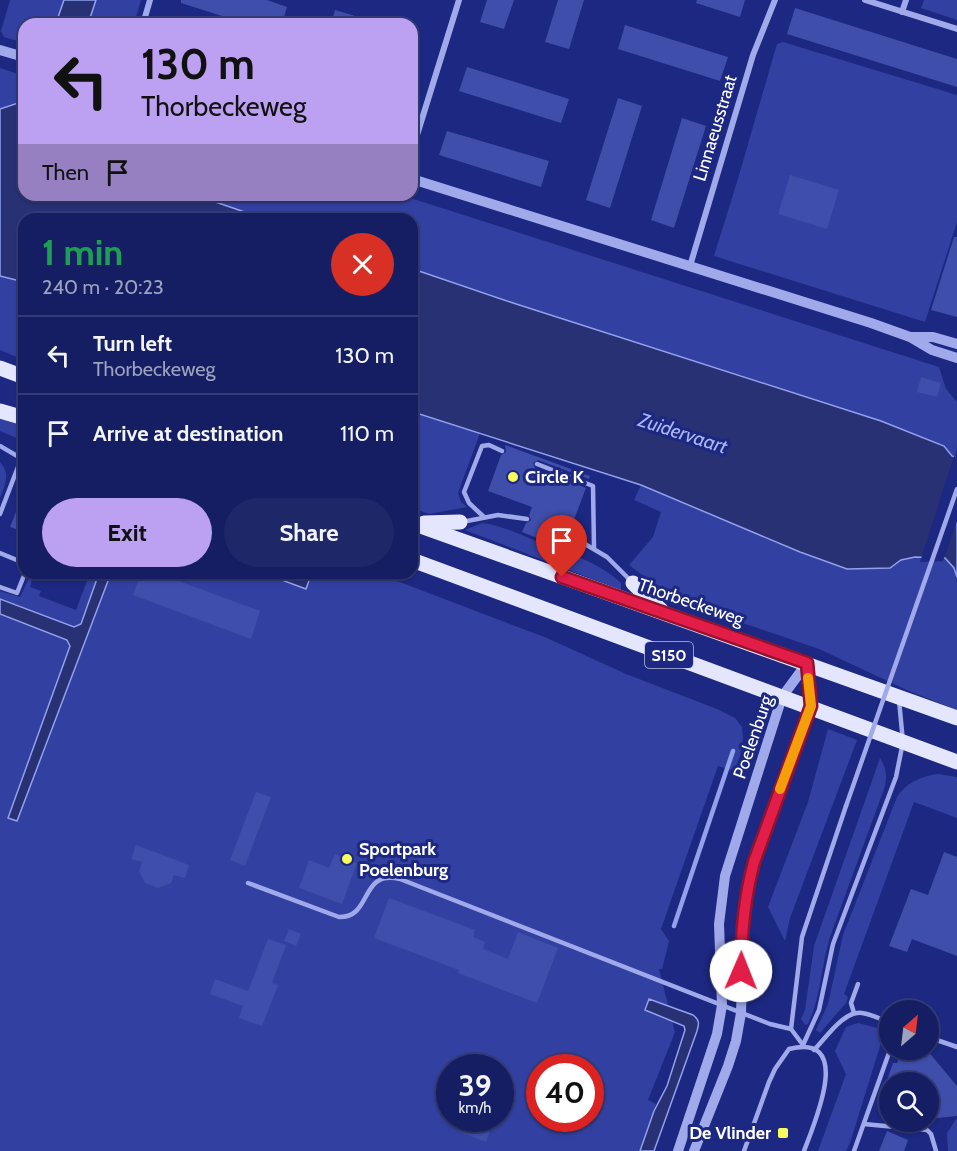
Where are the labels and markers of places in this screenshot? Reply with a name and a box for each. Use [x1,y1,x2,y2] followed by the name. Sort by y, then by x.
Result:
[525,466,585,488] place label: Circle K
[506,470,520,484] marker: Circle K
[536,515,587,577] pin
[359,838,448,881] place label: Sportpark Poelenburg
[340,852,354,866] marker: Sportpark Poelenburg
[689,1122,771,1144] place label: De Vlinder
[776,1126,790,1140] marker: De Vlinder

